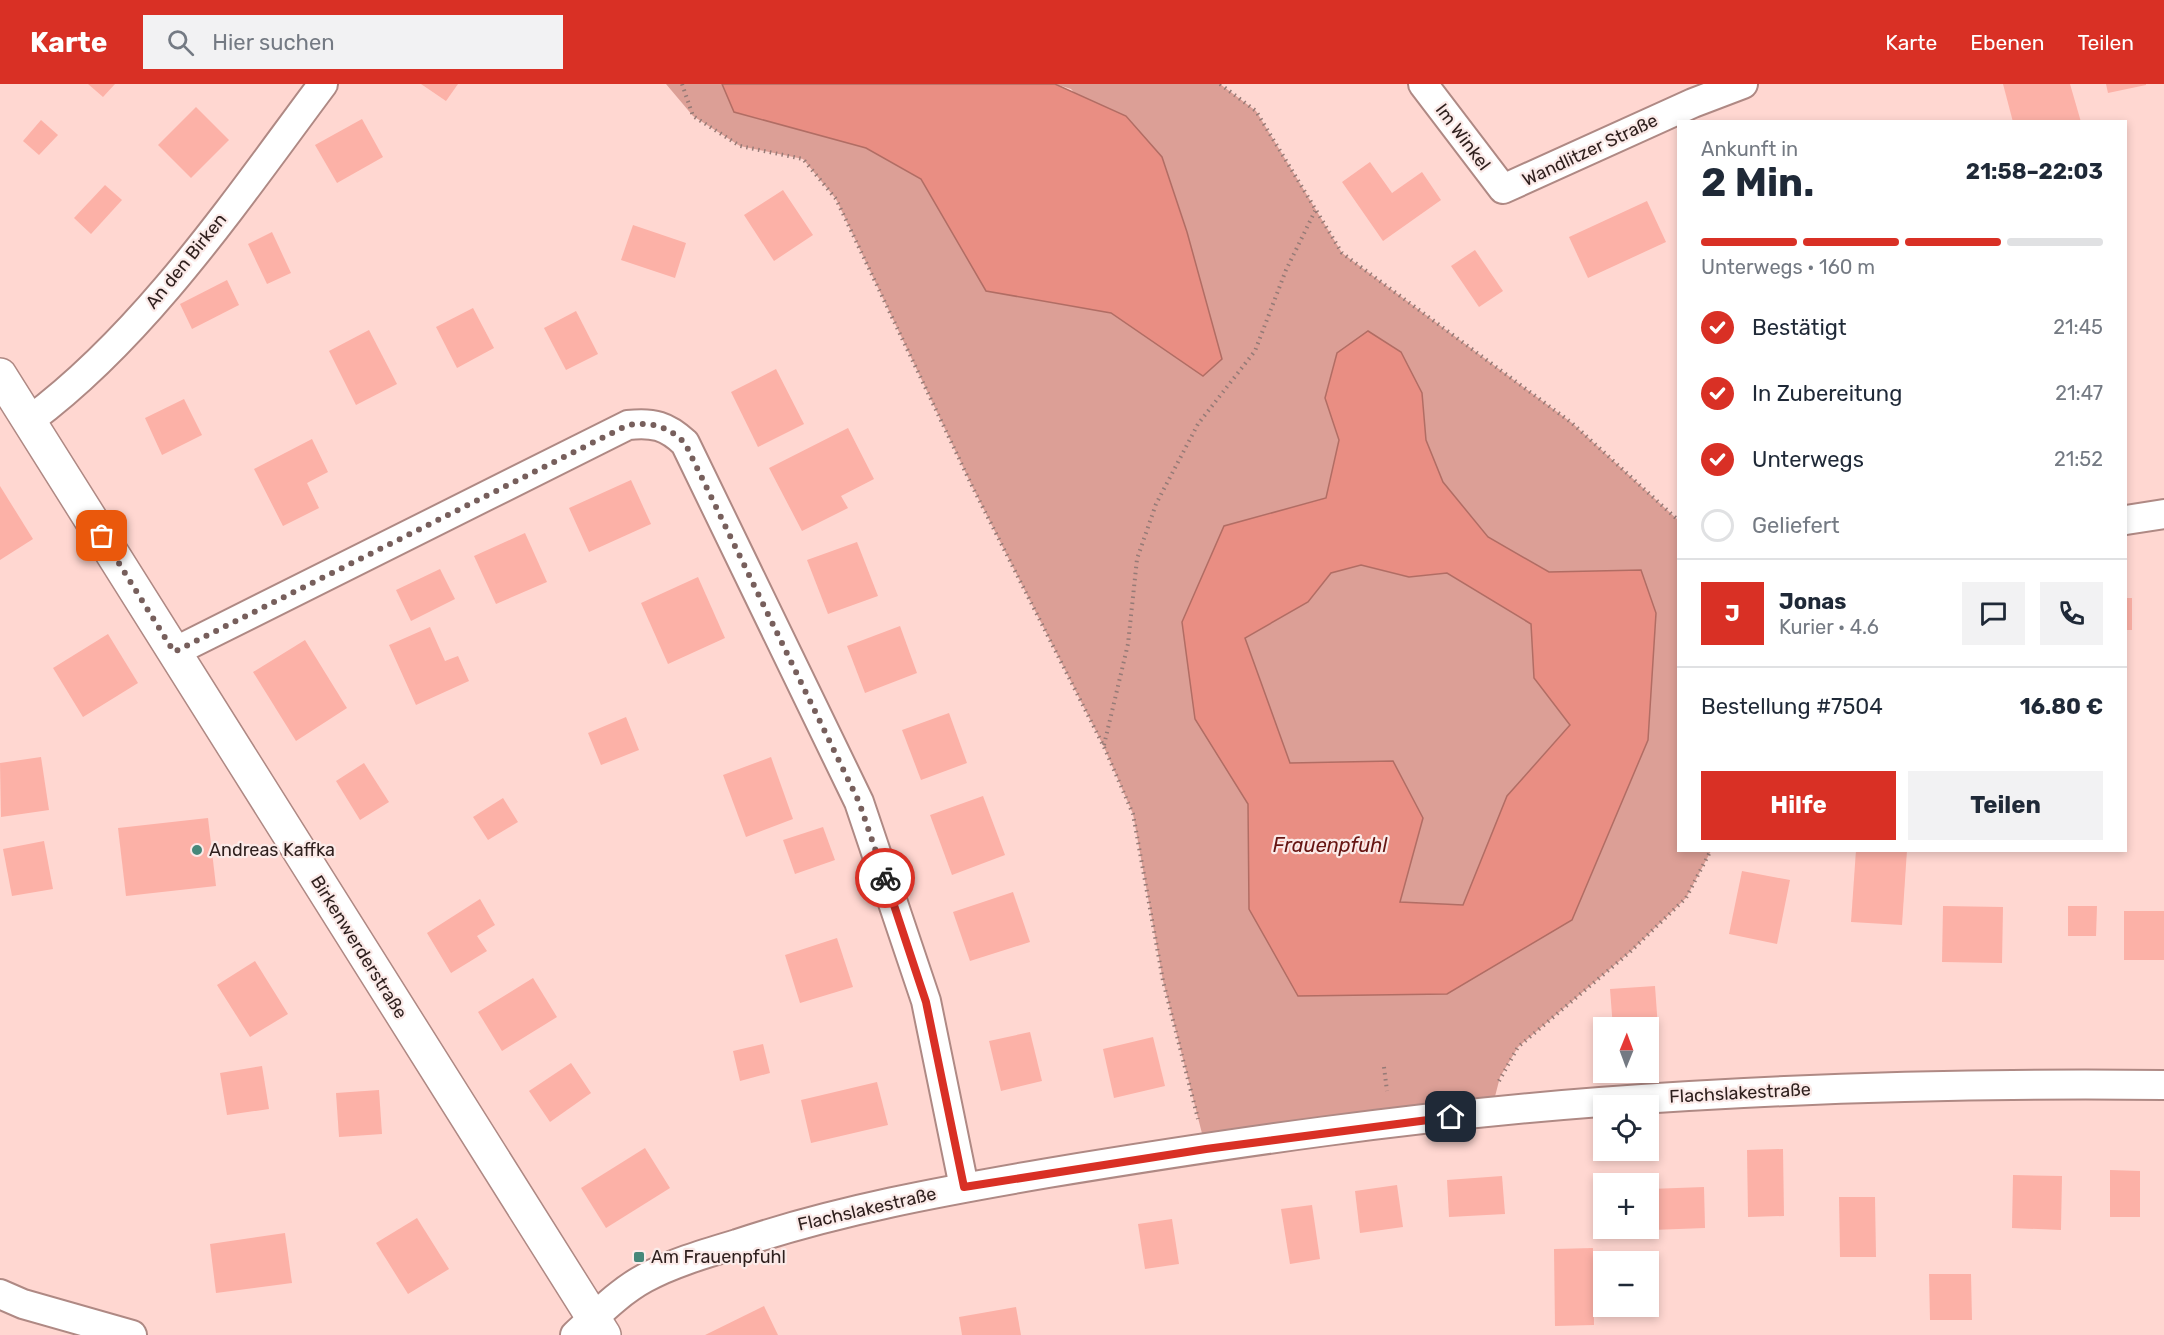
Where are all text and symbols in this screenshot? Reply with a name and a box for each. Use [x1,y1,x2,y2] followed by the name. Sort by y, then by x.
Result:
[143,15,563,69] search box
[30,26,107,59] text: Karte
[164,26,197,59] icon: search
[212,29,335,56] text: Hier suchen
[1885,30,1937,55] text: Karte
[1970,30,2044,55] text: Ebenen
[2077,30,2134,55] text: Teilen
[1431,99,1495,175] street label: Im Winkel
[1519,109,1661,191] street label: Wandlitzer Straße
[1701,137,1798,161] text: Ankunft in
[1966,158,2103,185] text: 21:58–22:03
[1701,160,1814,206] text: 2 Min.
[141,209,231,313] street label: An den Birken
[1701,255,1875,279] text: Unterwegs · 160 m
[1701,311,1734,344] icon: check
[1752,314,1847,341] text: Bestätigt
[2053,315,2103,339] text: 21:45
[1701,377,1734,410] icon: check
[1752,380,1902,407] text: In Zubereitung
[2055,381,2103,405] text: 21:47
[1701,443,1734,476] icon: check
[1752,446,1864,473] text: Unterwegs
[2054,447,2103,471] text: 21:52
[76,510,127,561] pin
[1752,512,1840,539] text: Geliefert
[85,519,118,552] icon: bag
[1962,582,2025,645] button: chat
[2040,582,2103,645] button: phone
[1779,588,1847,615] text: Jonas
[1725,600,1740,627] text: J
[1779,615,1879,639] text: Kurier · 4.6
[1701,693,1883,720] text: Bestellung #7504
[2020,693,2103,720] text: 16.80 €
[1701,771,1896,840] button: Hilfe
[1908,771,2103,840] button: Teilen
[1273,833,1388,857] water label: Frauenpfuhl
[209,839,335,861] place label: Andreas Kaffka
[190,843,204,857] marker: Andreas Kaffka
[855,848,915,908] courier
[869,862,902,895] icon: bike
[306,871,412,1023] street label: Birkenwerderstraße
[1593,1017,1659,1083] north arrow
[1593,1017,1659,1317] map controls
[1669,1078,1811,1108] street label: Flachslakestraße
[1425,1091,1476,1142] pin
[1593,1095,1659,1161] button: locate
[1434,1100,1467,1133] icon: home
[1593,1173,1659,1239] button: +
[796,1182,938,1236] street label: Flachslakestraße
[651,1246,786,1268] place label: Am Frauenpfuhl
[632,1250,646,1264] marker: Am Frauenpfuhl
[1593,1251,1659,1317] button: −

